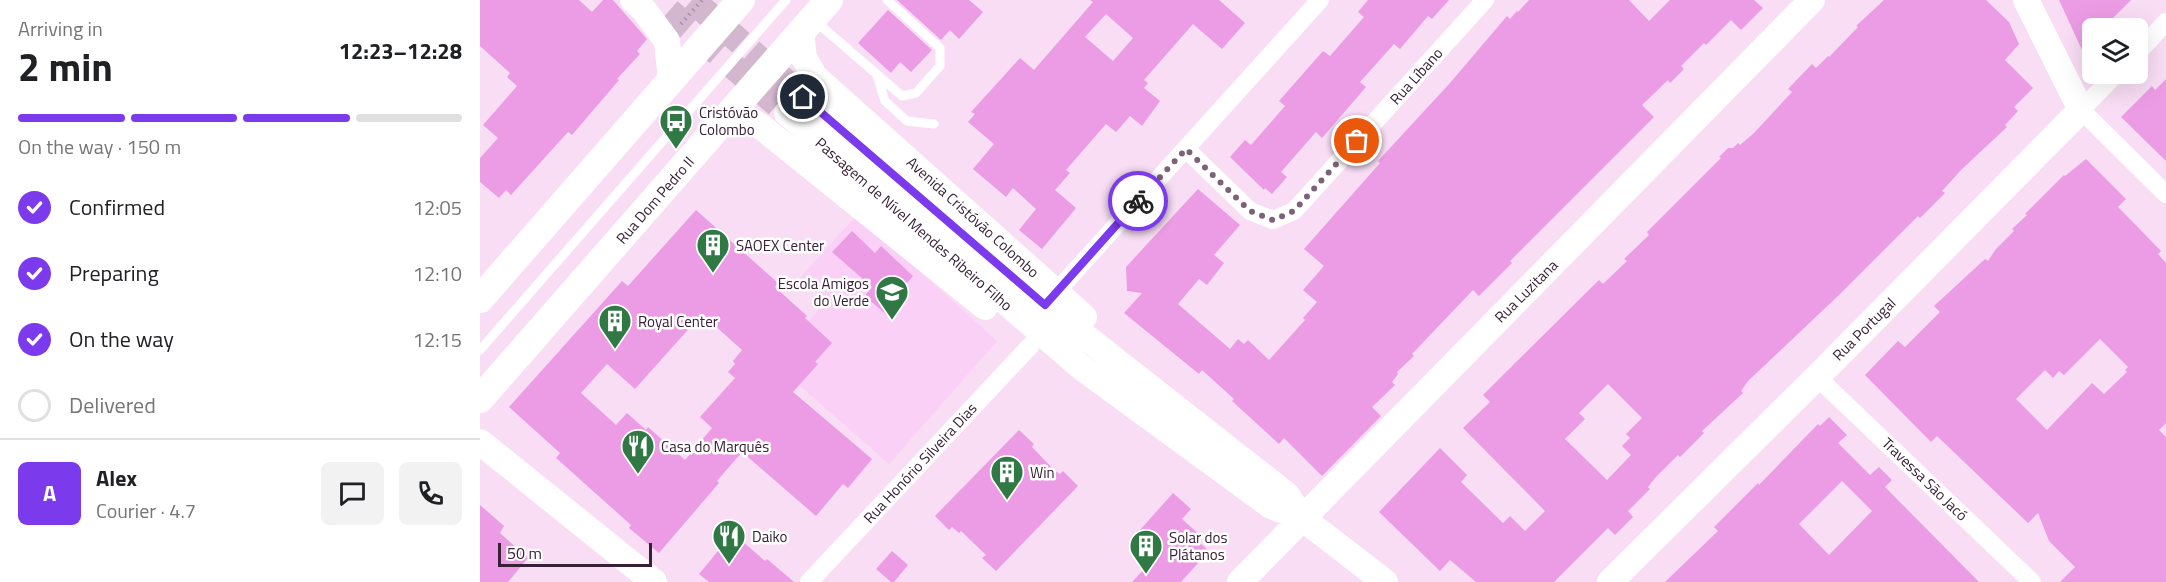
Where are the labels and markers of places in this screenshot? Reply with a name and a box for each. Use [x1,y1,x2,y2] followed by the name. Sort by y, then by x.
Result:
[777,71,828,122] pin
[699,101,758,141] place label: Cristóvão Colombo
[658,103,694,150] bus stop icon: Cristóvão Colombo
[1331,115,1382,166] pin
[695,227,731,274] building icon: SAOEX Center
[736,234,824,257] place label: SAOEX Center
[778,272,869,312] place label: Escola Amigos do Verde
[874,274,910,321] school or university icon: Escola Amigos do Verde
[597,303,633,350] building icon: Royal Center
[638,310,718,333] place label: Royal Center
[620,428,656,475] restaurant icon: Casa do Marquês
[661,435,769,458] place label: Casa do Marquês
[989,454,1025,501] building icon: Win
[1030,461,1055,484] place label: Win
[711,518,747,565] restaurant icon: Daiko
[752,525,787,548] place label: Daiko
[1169,526,1227,566] place label: Solar dos Plátanos
[1128,528,1164,575] building icon: Solar dos Plátanos

